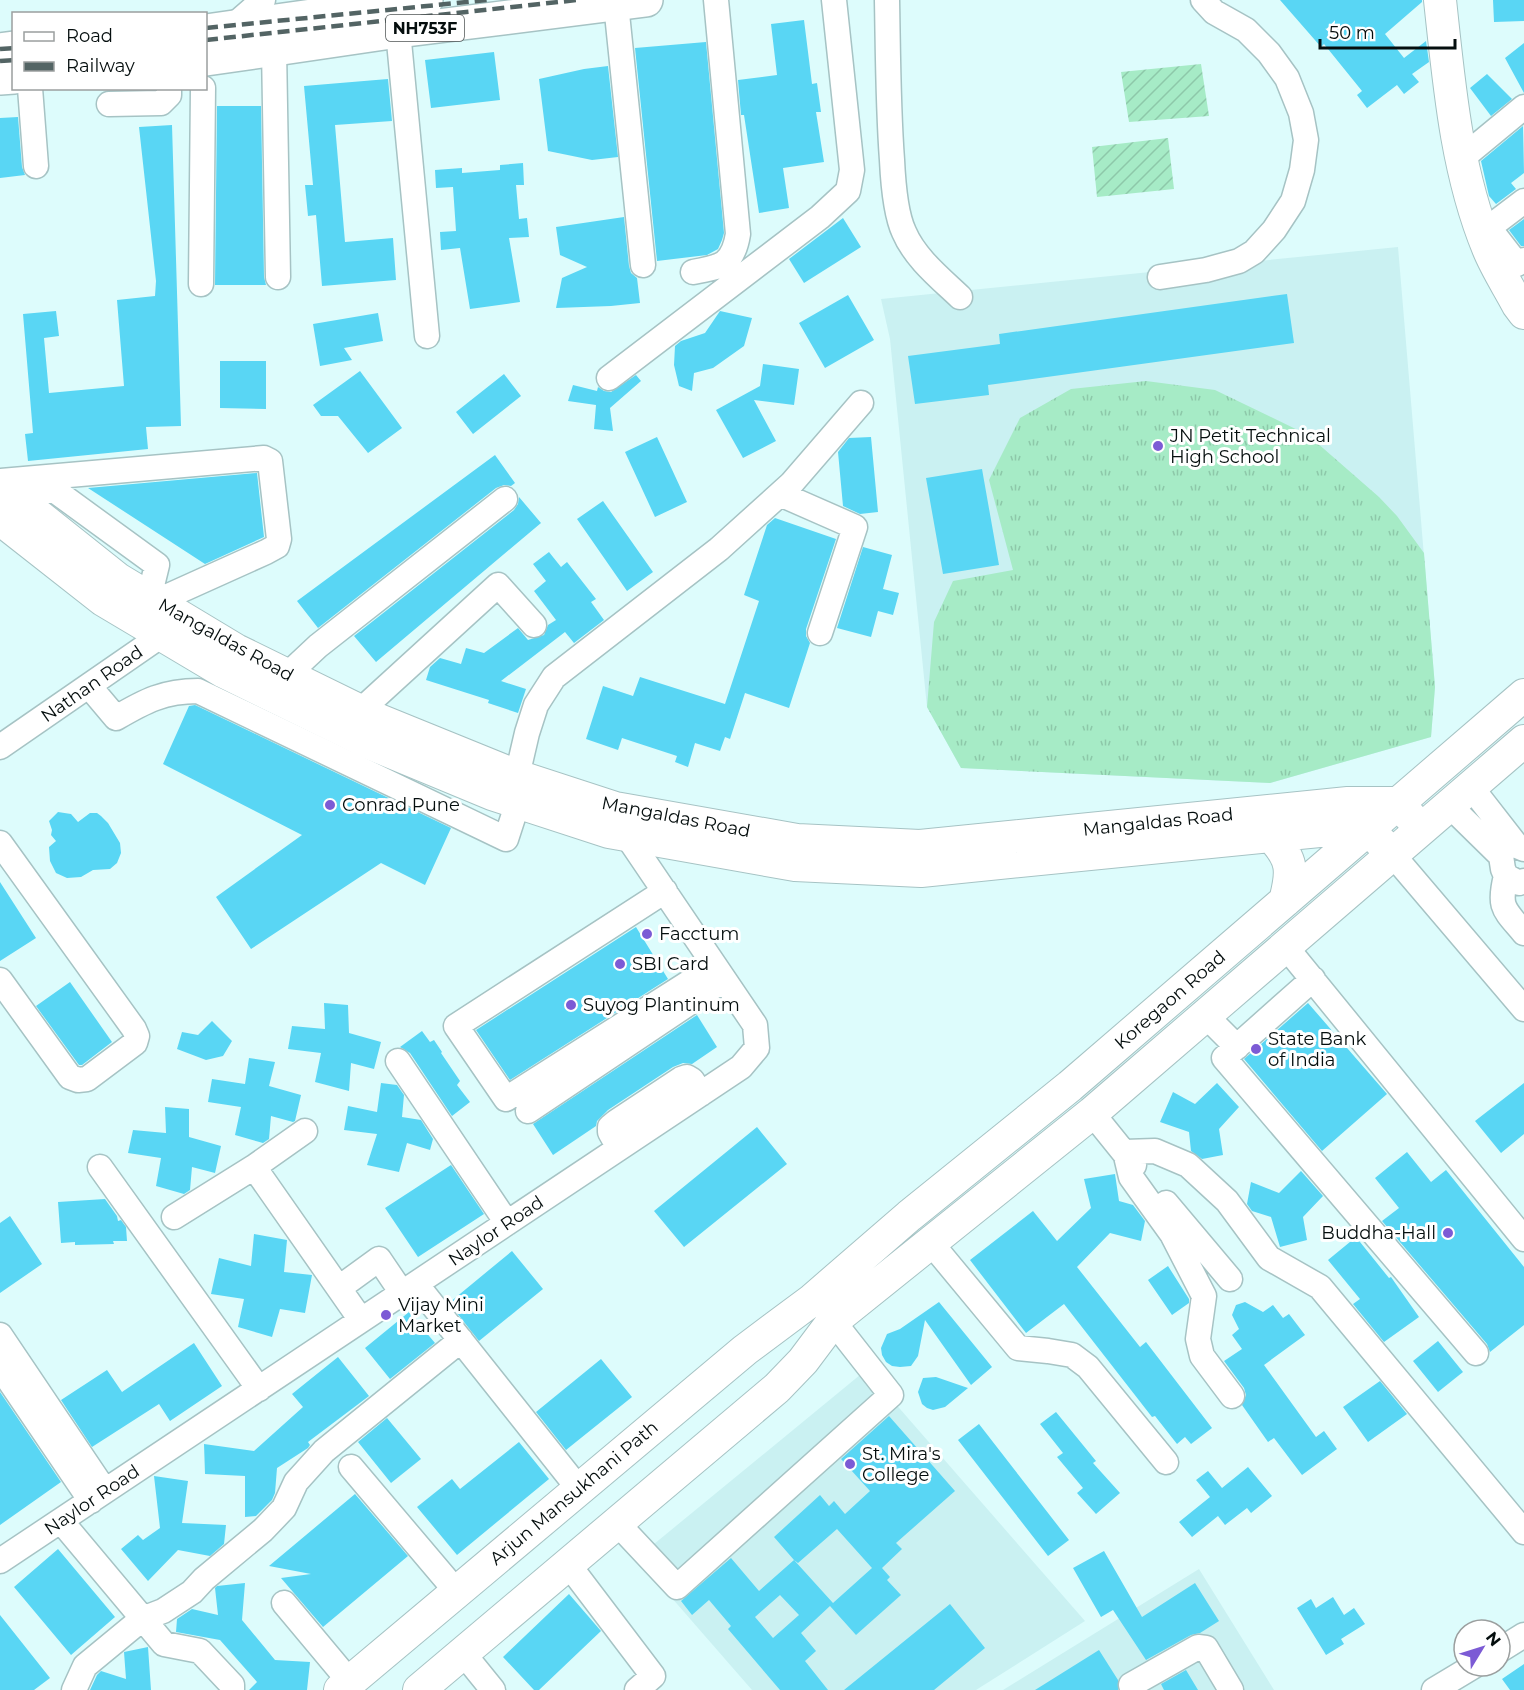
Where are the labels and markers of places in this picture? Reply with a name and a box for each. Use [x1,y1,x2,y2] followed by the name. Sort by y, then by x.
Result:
[1169,425,1331,468] place label: JN Petit Technical High School
[1151,439,1165,453] marker: JN Petit Technical High School
[342,794,460,816] place label: Conrad Pune
[323,798,337,812] marker: Conrad Pune
[659,923,739,945] place label: Facctum
[640,927,654,941] marker: Facctum
[632,953,709,975] place label: SBI Card
[613,957,627,971] marker: SBI Card
[583,994,740,1016] place label: Suyog Plantinum
[564,998,578,1012] marker: Suyog Plantinum
[1268,1028,1367,1071] place label: State Bank of India
[1249,1042,1263,1056] marker: State Bank of India
[1321,1222,1436,1244] place label: Buddha-Hall
[1441,1226,1455,1240] marker: Buddha-Hall
[398,1294,484,1337] place label: Vijay Mini Market
[379,1308,393,1322] marker: Vijay Mini Market
[862,1443,941,1486] place label: St. Mira's College
[843,1457,857,1471] marker: St. Mira's College

